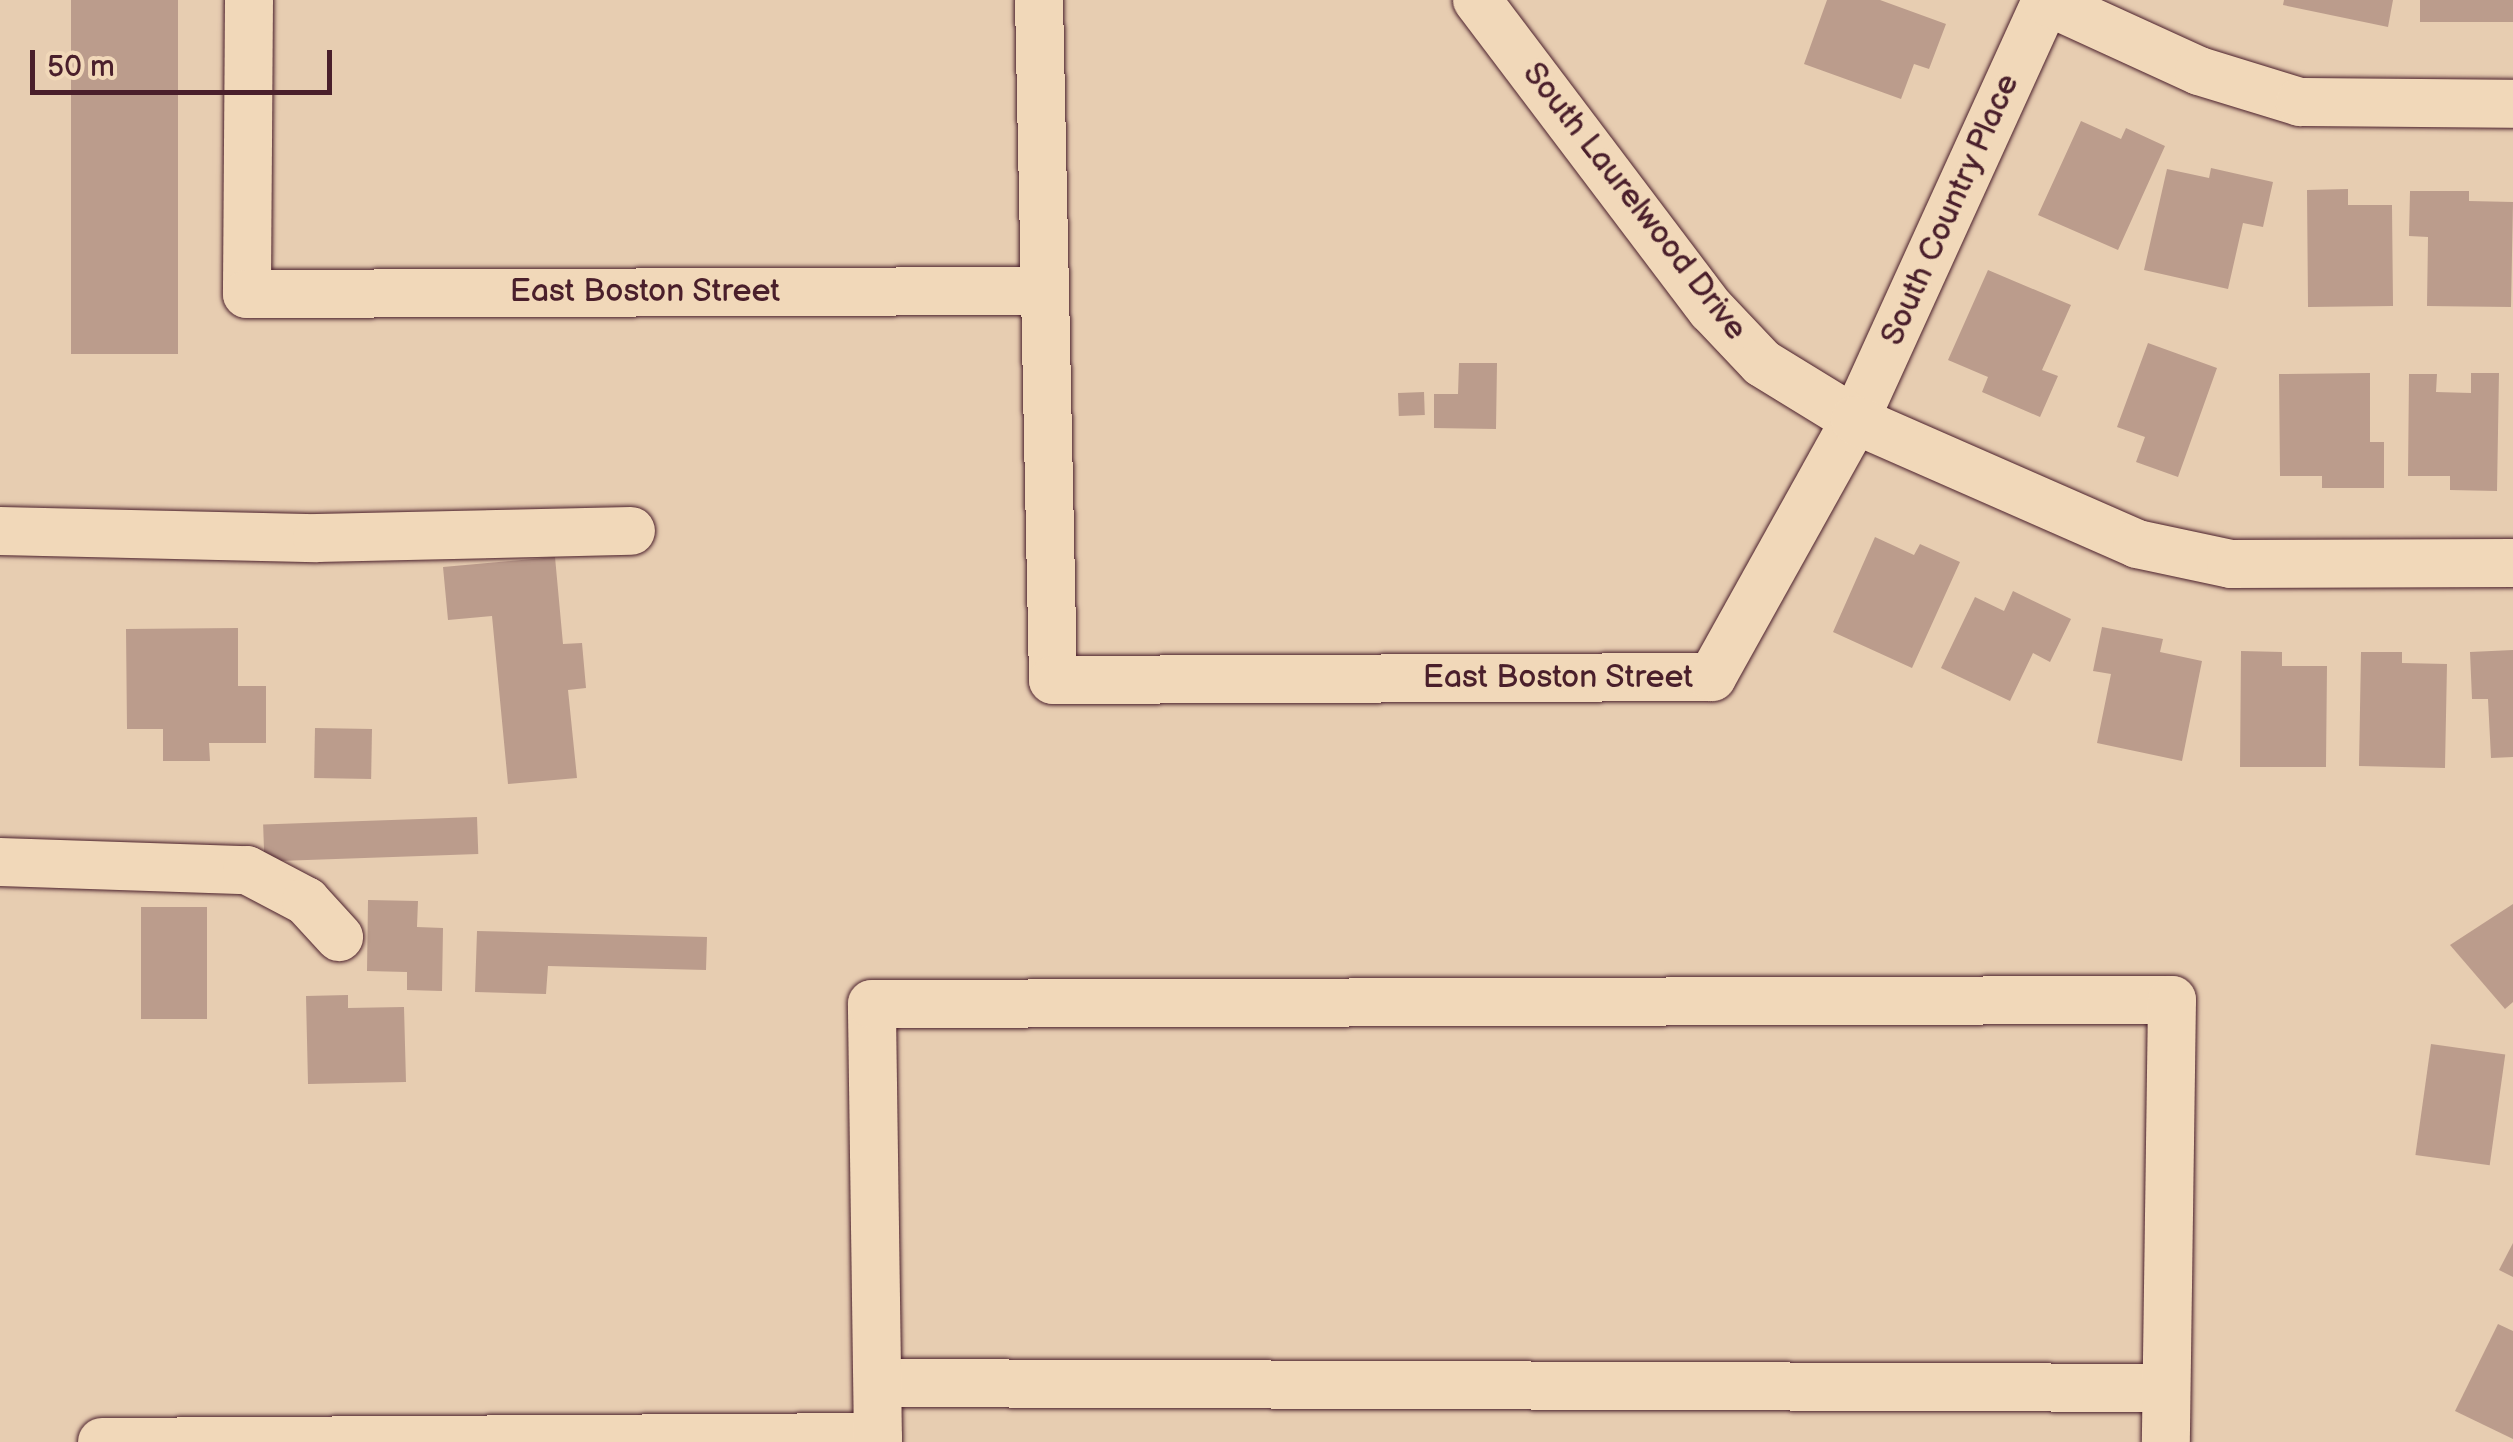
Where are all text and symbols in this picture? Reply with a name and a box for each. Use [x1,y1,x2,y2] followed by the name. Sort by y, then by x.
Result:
[35,30,338,92] scale bar
[47,49,115,85] text: 50 m
[1514,56,1754,348] street label: South Laurelwood Drive
[1873,67,2029,353] street label: South Country Place
[509,273,781,311] street label: East Boston Street
[1422,659,1694,697] street label: East Boston Street

